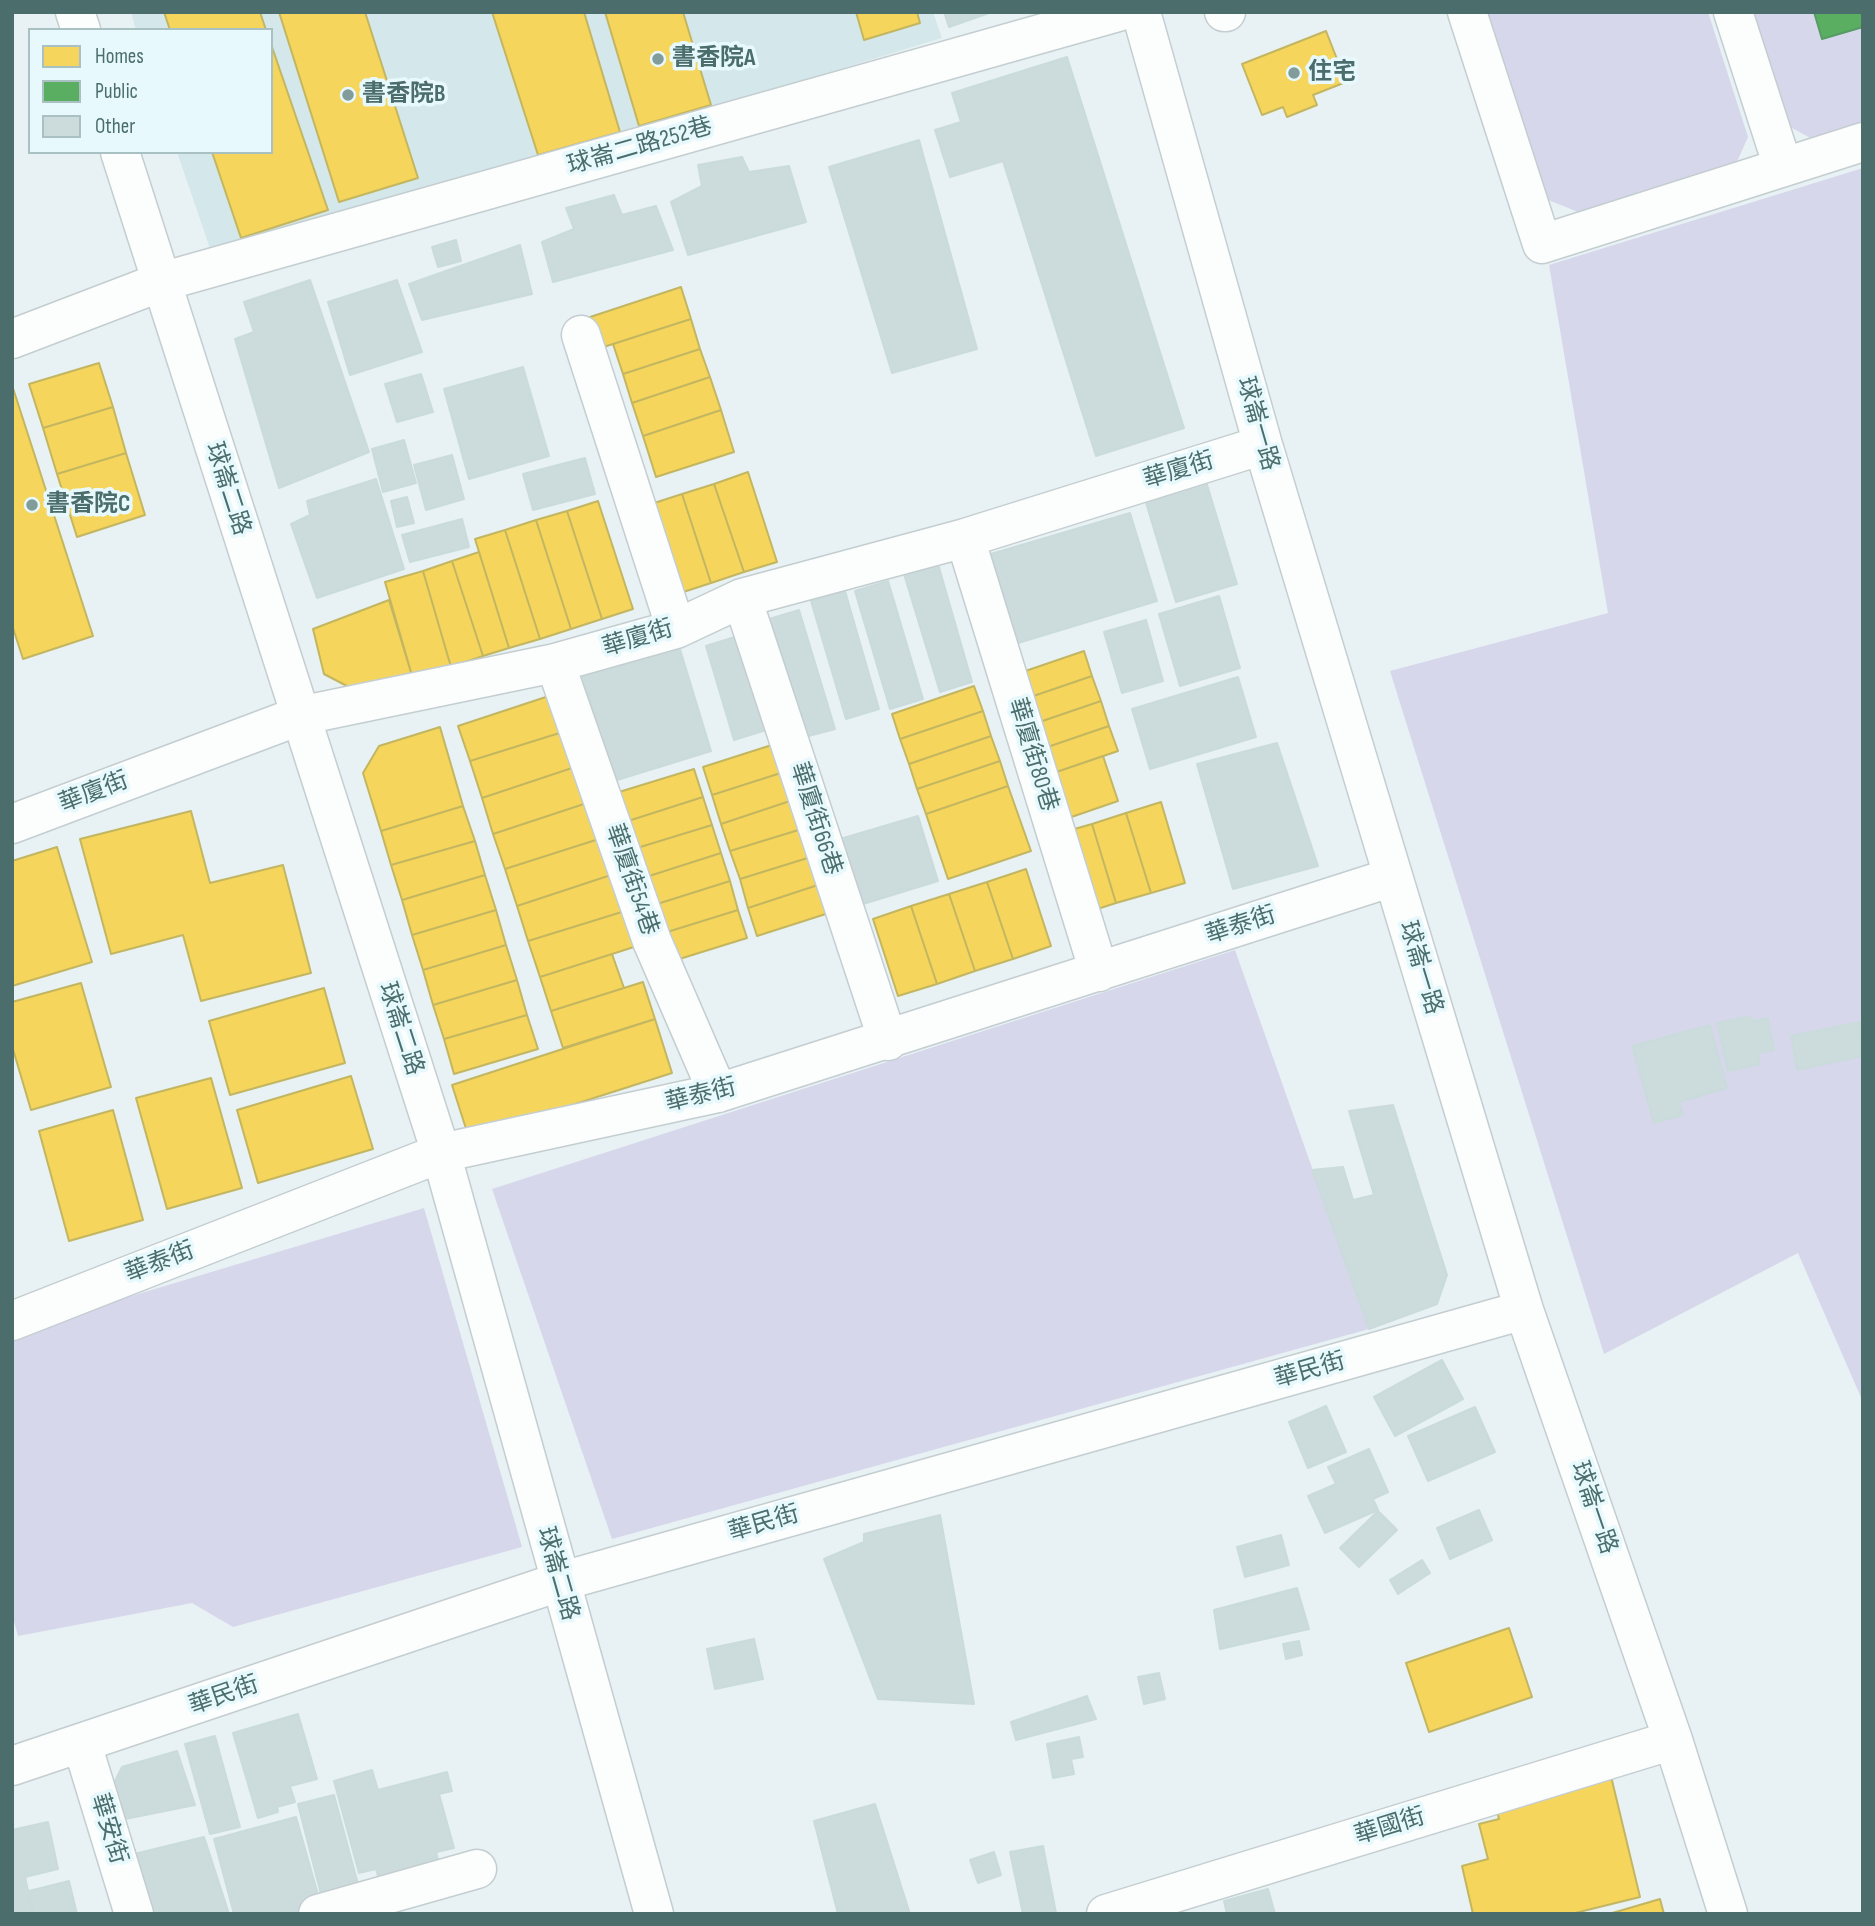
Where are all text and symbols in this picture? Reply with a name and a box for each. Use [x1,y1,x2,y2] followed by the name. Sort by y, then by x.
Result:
[28,28,273,154] legend
[95,44,144,69] text: Homes
[672,45,755,73] place label: 書香院A
[650,51,666,67] marker: 書香院A
[1308,59,1356,87] place label: 住宅
[1286,65,1302,81] marker: 住宅
[95,79,138,104] text: Public
[362,81,445,109] place label: 書香院B
[340,87,356,103] marker: 書香院B
[564,113,716,181] street label: 球崙二路252巷
[95,114,135,139] text: Other
[1230,374,1284,474] street label: 球崙一路
[198,439,256,539] street label: 球崙二路
[1140,447,1218,495] street label: 華廈街
[46,491,130,519] place label: 書香院C
[24,497,40,513] marker: 書香院C
[599,615,677,663] street label: 華廈街
[1001,695,1063,815] street label: 華廈街80巷
[783,759,847,879] street label: 華廈街66巷
[55,767,133,819] street label: 華廈街
[599,821,663,939] street label: 華廈街54巷
[1202,901,1280,951] street label: 華泰街
[1392,918,1448,1018] street label: 球崙一路
[371,979,429,1079] street label: 球崙二路
[663,1073,739,1119] street label: 華泰街
[121,1237,199,1289] street label: 華泰街
[1271,1347,1349,1395] street label: 華民街
[1564,1458,1622,1558] street label: 球崙一路
[725,1500,803,1548] street label: 華民街
[530,1524,584,1624] street label: 球崙二路
[185,1671,263,1721] street label: 華民街
[84,1790,132,1868] street label: 華安街
[1351,1803,1429,1851] street label: 華國街

